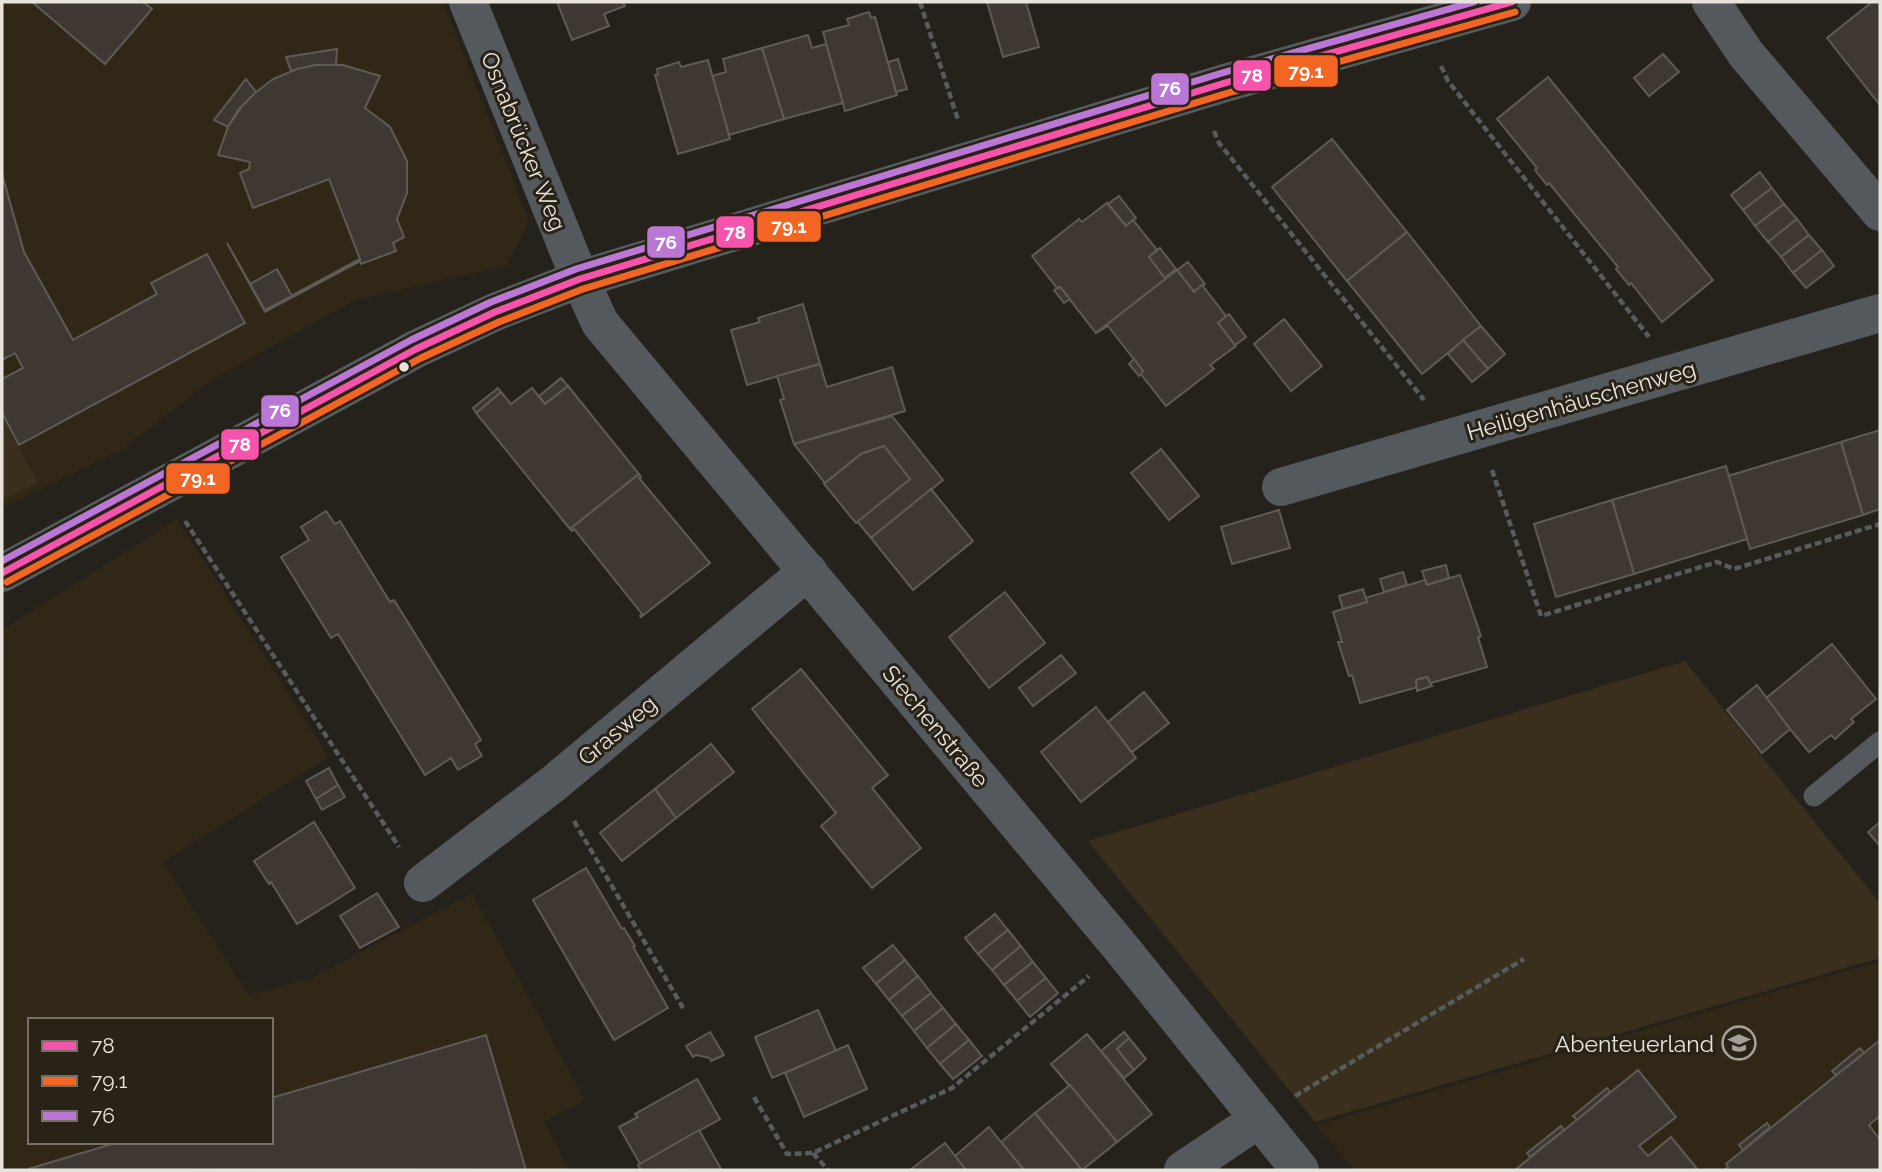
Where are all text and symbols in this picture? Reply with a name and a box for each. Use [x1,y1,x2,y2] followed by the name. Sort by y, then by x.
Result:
[476,47,572,235] street label: Osnabrücker Weg
[1273,54,1339,88] line badge: 79.1
[1232,59,1272,92] line badge: 78
[1288,60,1324,82] text: 79.1
[1241,64,1263,86] text: 78
[1150,72,1190,106] line badge: 76
[1159,77,1181,99] text: 76
[756,210,822,243] line badge: 79.1
[715,215,755,249] line badge: 78
[771,215,807,237] text: 79.1
[724,221,746,243] text: 78
[646,225,686,259] line badge: 76
[655,231,677,253] text: 76
[1463,354,1699,446] street label: Heiligenhäuschenweg
[397,360,411,374] unlabelled marker
[260,394,300,428] line badge: 76
[269,399,291,421] text: 76
[220,428,260,461] line badge: 78
[229,433,251,455] text: 78
[165,462,231,495] line badge: 79.1
[180,467,216,489] text: 79.1
[877,659,995,793] street label: Siechenstraße
[572,689,662,771] street label: Grasweg
[28,1018,273,1144] legend
[1720,1024,1758,1062] school or university icon: Abenteuerland
[1555,1030,1714,1057] place label: Abenteuerland
[91,1033,115,1058] text: 78
[91,1068,127,1093] text: 79.1
[91,1103,115,1128] text: 76

